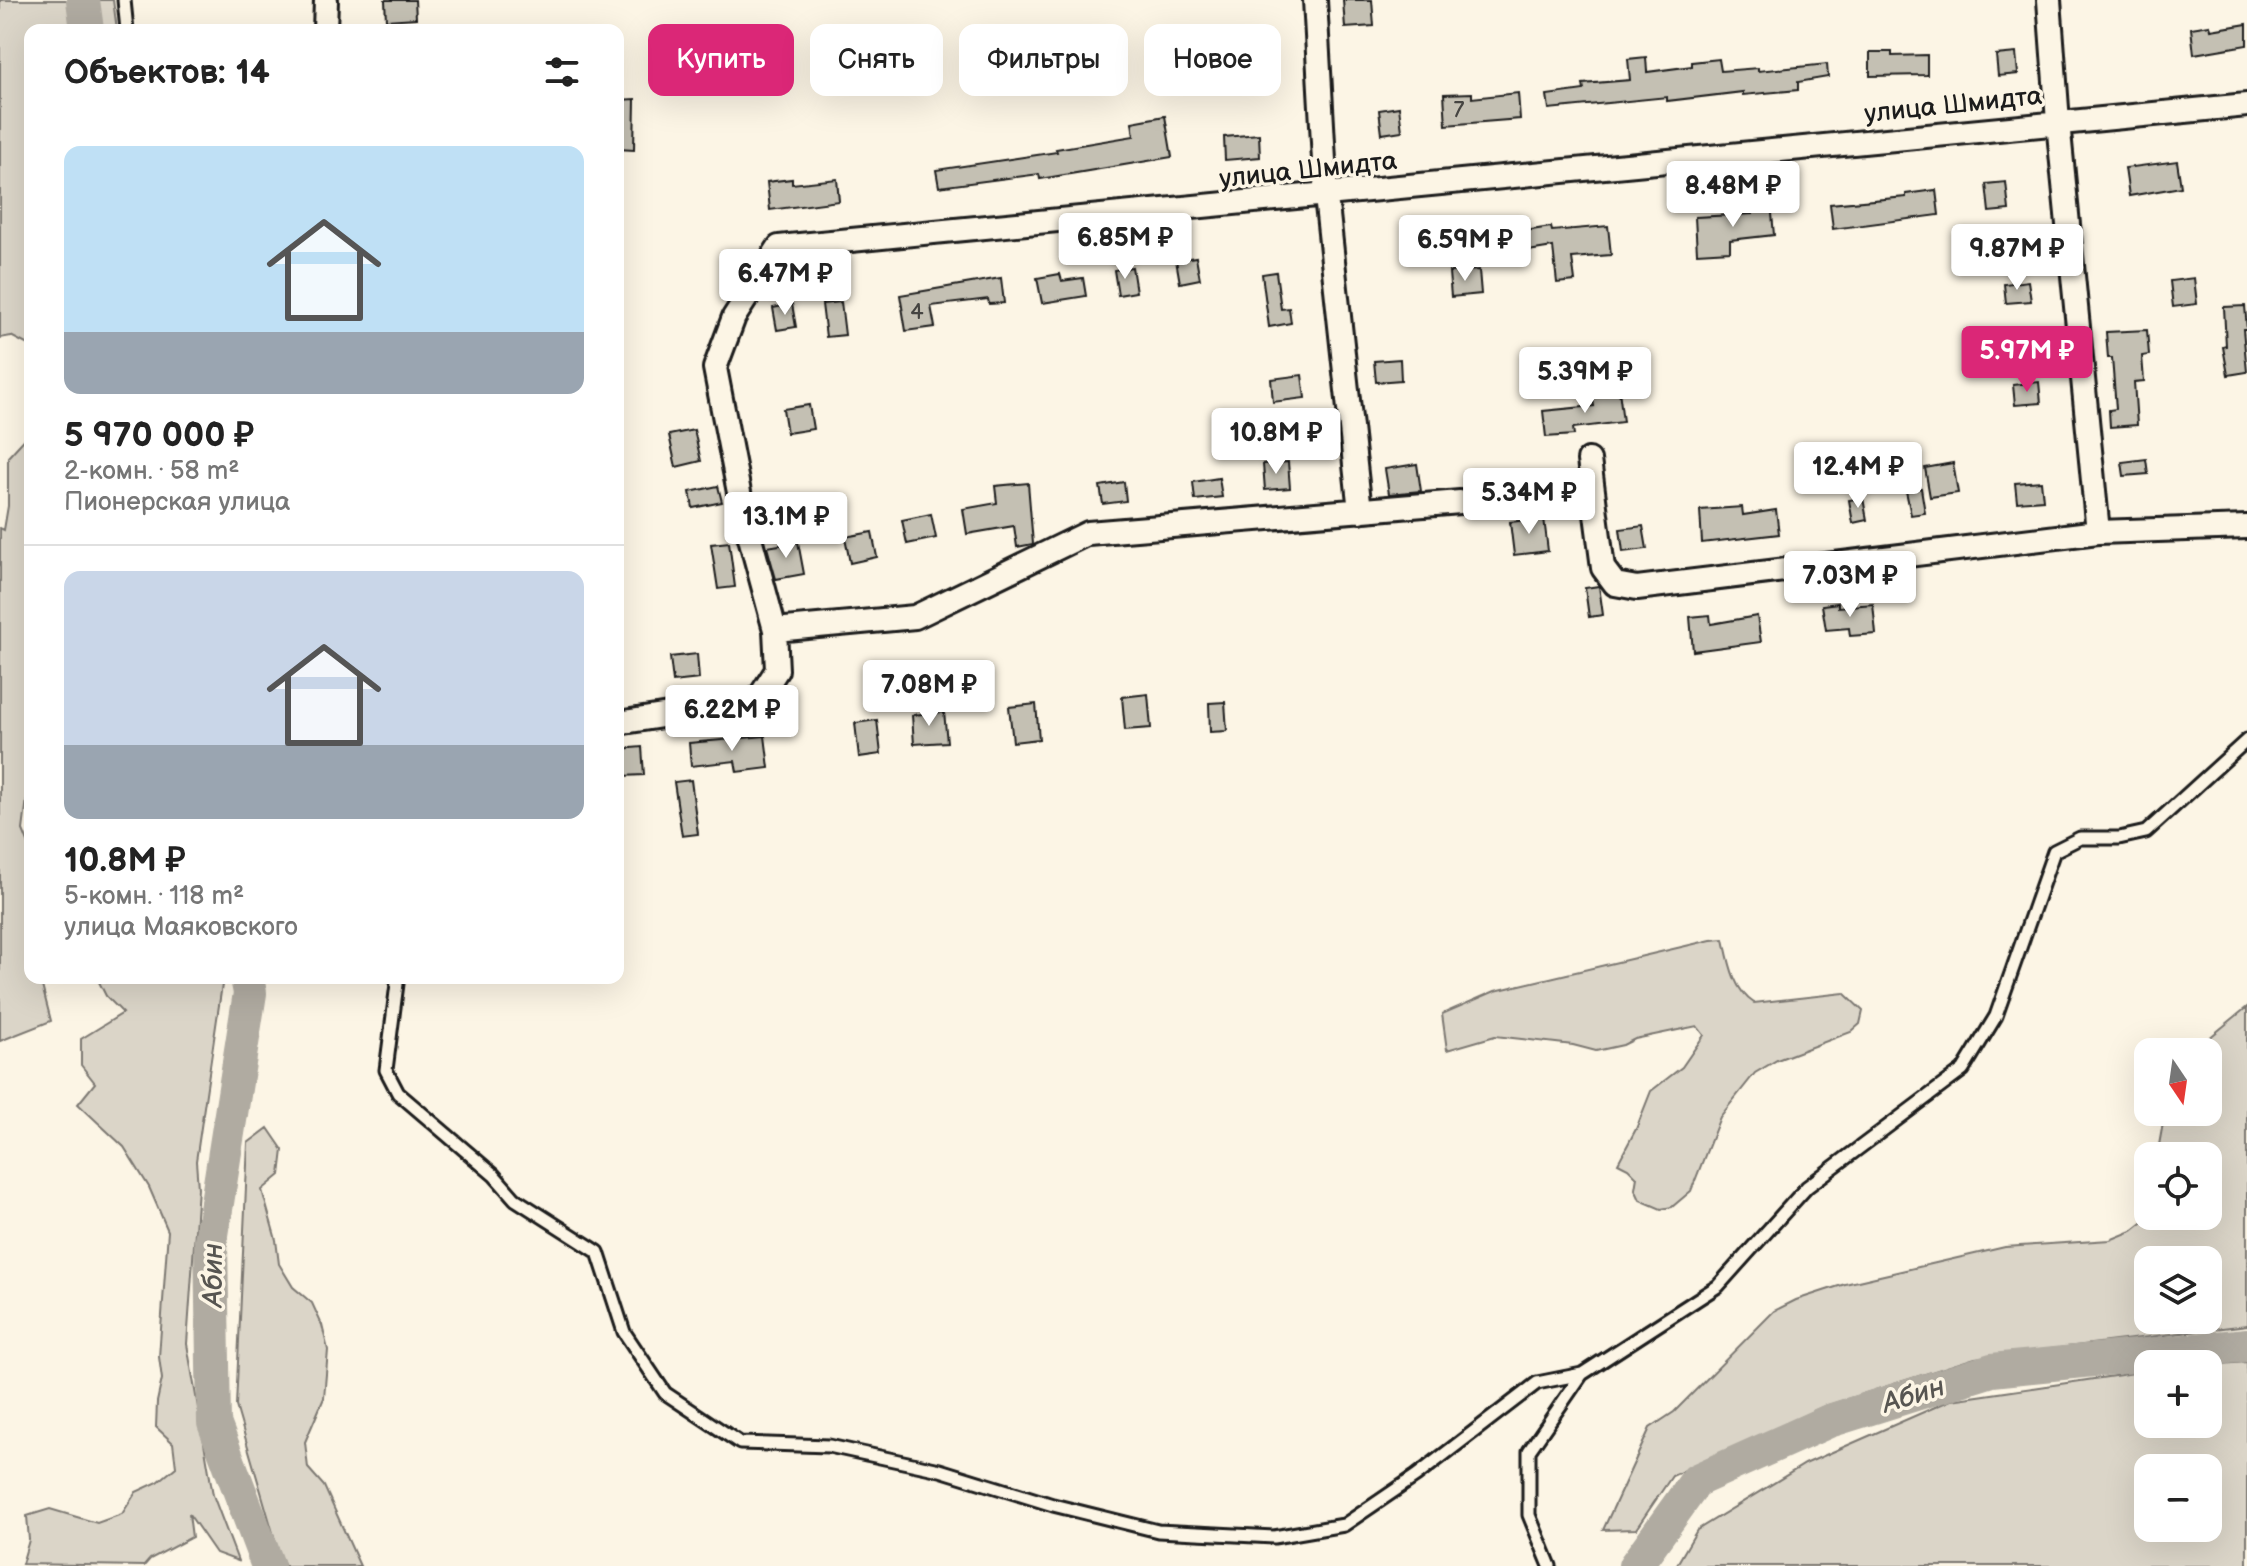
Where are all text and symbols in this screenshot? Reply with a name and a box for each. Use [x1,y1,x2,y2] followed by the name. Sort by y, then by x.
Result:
[648,24,794,96] chip: Купить
[810,24,943,96] chip: Снять
[959,24,1128,96] chip: Фильтры
[1144,24,1281,96] chip: Новое
[540,50,584,94] icon: filters
[64,52,270,93] text: Объектов: 14
[1863,81,2044,130] street label: улица Шмидта
[1454,97,1465,124] house number: 7
[1218,146,1399,195] street label: улица Шмидта
[1659,161,1807,229] pin: 8.48M ₽
[1685,171,1781,202] text: 8.48M ₽
[252,198,396,342] icon: home
[1051,213,1199,281] pin: 6.85M ₽
[1391,215,1539,283] pin: 6.59M ₽
[1077,223,1173,254] text: 6.85M ₽
[1943,224,2091,292] pin: 9.87M ₽
[1417,225,1513,256] text: 6.59M ₽
[1969,234,2065,265] text: 9.87M ₽
[711,249,859,317] pin: 6.47M ₽
[737,259,833,290] text: 6.47M ₽
[910,299,924,326] house number: 4
[1953,326,2101,394] pin: 5.97M ₽
[1980,336,2074,367] text: 5.97M ₽
[1511,347,1659,415] pin: 5.39M ₽
[1537,357,1633,388] text: 5.39M ₽
[1202,408,1350,476] pin: 10.8M ₽
[64,415,254,456] text: 5 970 000 ₽
[1229,418,1323,449] text: 10.8M ₽
[1784,442,1932,510] pin: 12.4M ₽
[1812,452,1904,483] text: 12.4M ₽
[64,456,240,487] text: 2-комн. · 58 m²
[1455,468,1603,536] pin: 5.34M ₽
[1481,478,1577,509] text: 5.34M ₽
[64,487,290,518] text: Пионерская улица
[712,492,860,560] pin: 13.1M ₽
[742,502,830,533] text: 13.1M ₽
[1776,551,1924,619] pin: 7.03M ₽
[1802,561,1898,592] text: 7.03M ₽
[252,623,396,767] icon: home
[855,660,1003,728] pin: 7.08M ₽
[881,670,977,701] text: 7.08M ₽
[658,685,806,753] pin: 6.22M ₽
[683,695,781,726] text: 6.22M ₽
[64,840,186,881] text: 10.8M ₽
[64,881,244,912] text: 5-комн. · 118 m²
[64,912,298,943] text: улица Маяковского
[2134,1038,2222,1126] north arrow
[2134,1038,2222,1542] map controls
[2134,1142,2222,1230] button: locate
[197,1243,230,1309] water label: Абин
[2134,1246,2222,1334] button: layers
[2134,1350,2222,1438] button: +
[1876,1370,1949,1421] water label: Абин
[2134,1454,2222,1542] button: −

